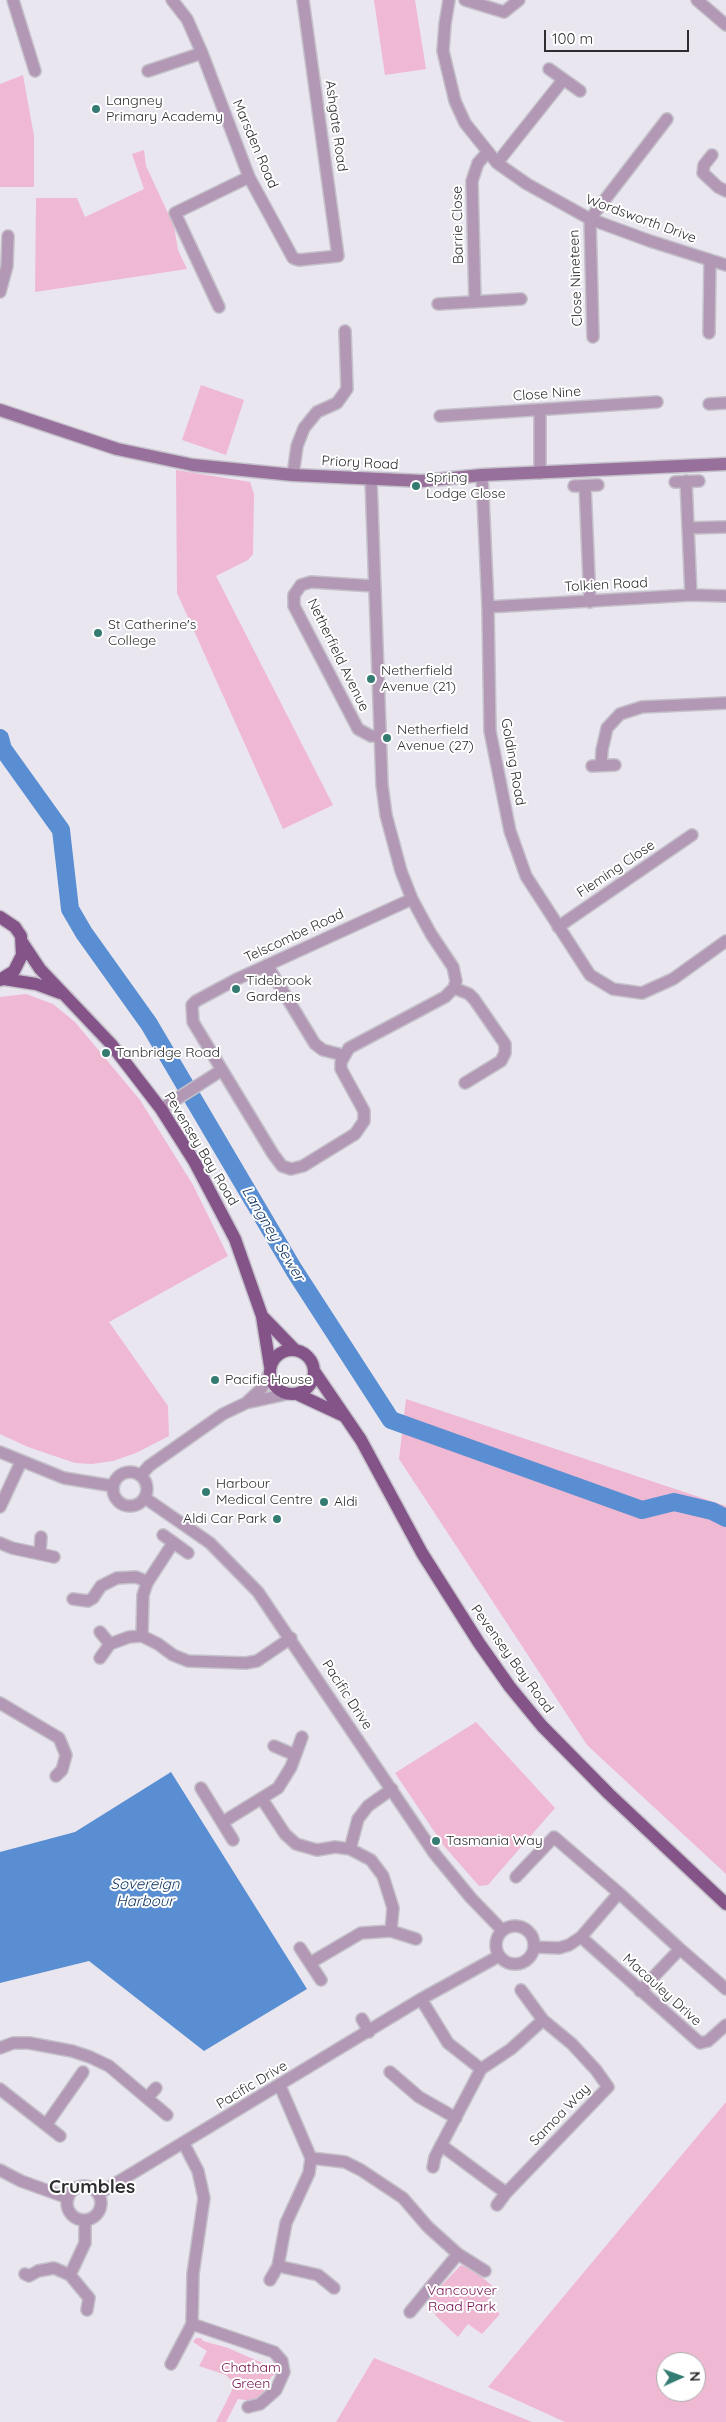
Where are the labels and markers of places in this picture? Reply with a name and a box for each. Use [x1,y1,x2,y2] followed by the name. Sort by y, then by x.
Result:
[106,93,223,125] place label: Langney Primary Academy
[90,103,102,115] marker: Langney Primary Academy
[426,470,506,502] place label: Spring Lodge Close
[410,480,422,492] marker: Spring Lodge Close
[108,617,196,650] place label: St Catherine's College
[92,627,104,639] marker: St Catherine's College
[381,663,456,696] place label: Netherfield Avenue (21)
[365,673,377,685] marker: Netherfield Avenue (21)
[397,722,474,754] place label: Netherfield Avenue (27)
[381,732,393,744] marker: Netherfield Avenue (27)
[246,973,312,1006] place label: Tidebrook Gardens
[230,983,242,995] marker: Tidebrook Gardens
[116,1045,220,1061] place label: Tanbridge Road
[100,1047,112,1059] marker: Tanbridge Road
[225,1372,312,1388] place label: Pacific House
[209,1374,221,1386] marker: Pacific House
[216,1476,313,1508] place label: Harbour Medical Centre
[200,1486,212,1498] marker: Harbour Medical Centre
[334,1494,358,1510] place label: Aldi
[318,1496,330,1508] marker: Aldi
[183,1511,267,1527] place label: Aldi Car Park
[271,1513,283,1525] marker: Aldi Car Park
[446,1833,543,1849] place label: Tasmania Way
[430,1835,442,1847] marker: Tasmania Way

